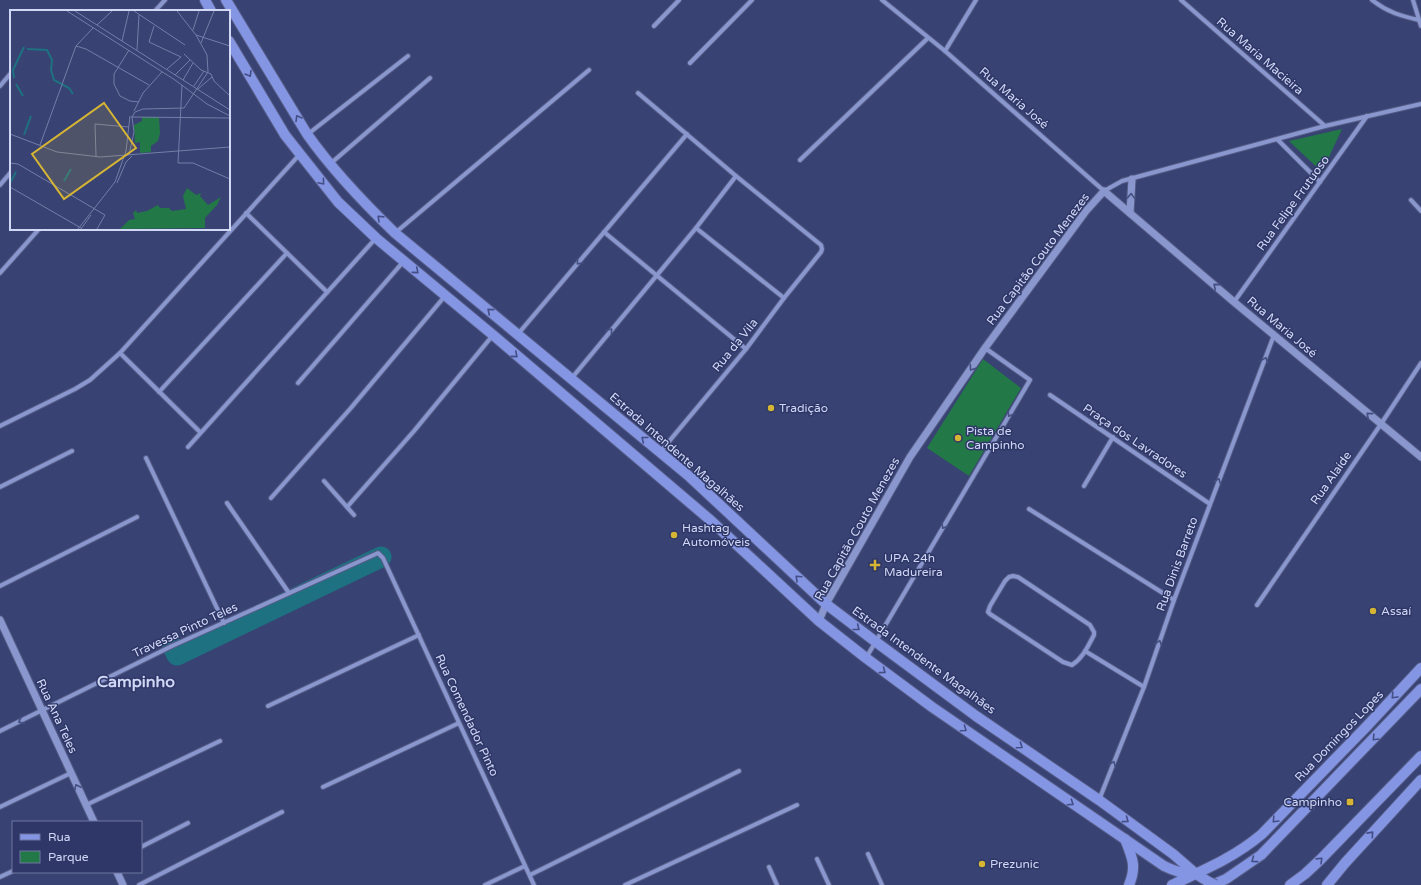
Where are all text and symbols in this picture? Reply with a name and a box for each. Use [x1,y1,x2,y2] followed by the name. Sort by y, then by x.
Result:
[10,10,230,230] inset map
[1214,15,1306,97] street label: Rua Maria Macieira
[977,64,1052,132] street label: Rua Maria José
[244,70,252,77] one-way arrow
[295,115,302,122] one-way arrow
[1254,153,1332,253] street label: Rua Felipe Frutuoso
[317,177,324,185] one-way arrow
[984,190,1092,328] street label: Rua Capitão Couto Menezes
[1127,193,1135,199] one-way arrow
[377,215,385,223] one-way arrow
[577,257,584,264] one-way arrow
[411,267,418,274] one-way arrow
[1213,284,1221,291] one-way arrow
[1244,294,1320,360] street label: Rua Maria José
[488,308,495,315] one-way arrow
[709,316,761,374] street label: Rua da Vila
[606,328,613,336] one-way arrow
[511,350,518,357] one-way arrow
[1260,356,1268,363] one-way arrow
[969,363,976,370] one-way arrow
[607,390,747,514] street label: Estrada Intendente Magalhães
[779,401,828,415] place label: Tradição
[1080,401,1190,481] street label: Praça dos Lavradores
[766,403,776,413] marker: Tradição
[1007,410,1015,417] one-way arrow
[1367,412,1374,419] one-way arrow
[966,424,1025,452] place label: Pista de Campinho
[953,433,963,443] marker: Pista de Campinho
[641,436,649,443] one-way arrow
[1308,449,1355,507] street label: Rua Alaíde
[812,455,902,603] street label: Rua Capitão Couto Menezes
[1214,478,1222,485] one-way arrow
[1153,515,1201,613] street label: Rua Dinis Barreto
[682,521,750,549] place label: Hashtag Automóveis
[941,522,949,529] one-way arrow
[669,530,679,540] marker: Hashtag Automóveis
[884,551,943,579] place label: UPA 24h Madureira
[869,559,881,571] marker: UPA 24h Madureira
[795,575,803,582] one-way arrow
[130,599,240,660] street label: Travessa Pinto Teles
[850,603,999,717] street label: Estrada Intendente Magalhães
[1381,604,1411,618] place label: Assaí
[1368,606,1378,616] marker: Assaí
[853,623,860,630] one-way arrow
[1154,639,1163,646] one-way arrow
[433,652,501,778] street label: Rua Comendador Pinto
[878,666,885,673] one-way arrow
[97,672,175,692] district label: Campinho
[34,676,80,756] street label: Rua Ana Teles
[1292,687,1386,784] street label: Rua Domingos Lopes
[1392,692,1399,699] one-way arrow
[18,716,26,724] one-way arrow
[960,724,967,732] one-way arrow
[1373,733,1380,740] one-way arrow
[1015,741,1022,748] one-way arrow
[1108,761,1116,769] one-way arrow
[74,783,82,791] one-way arrow
[1283,795,1342,809] place label: Campinho
[1345,797,1355,807] marker: Campinho
[1067,798,1074,806] one-way arrow
[1122,815,1129,822] one-way arrow
[1272,815,1280,823] one-way arrow
[12,821,142,873] legend
[48,830,71,844] text: Rua
[1366,832,1373,839] one-way arrow
[48,850,89,864] text: Parque
[1252,855,1259,862] one-way arrow
[990,857,1039,871] place label: Prezunic
[1315,857,1323,865] one-way arrow
[977,859,987,869] marker: Prezunic

